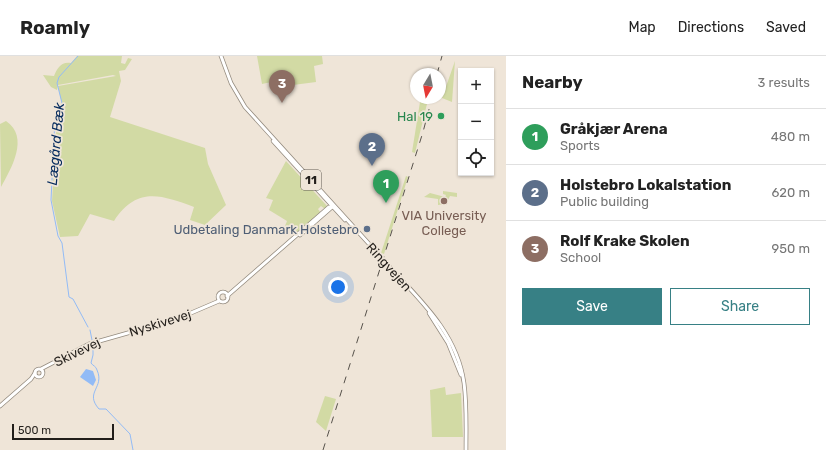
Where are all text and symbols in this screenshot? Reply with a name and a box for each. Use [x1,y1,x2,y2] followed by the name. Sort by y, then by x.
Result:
[20,16,90,39] text: Roamly
[629,19,656,36] text: Map
[678,19,744,36] text: Directions
[766,19,806,36] text: Saved
[410,68,446,104] north arrow
[458,68,494,176] map controls
[458,68,494,104] button: +
[269,70,295,103] pin: 3
[522,72,583,92] text: Nearby
[758,75,810,90] text: 3 results
[44,101,68,186] water label: Lægård Bæk
[458,104,494,140] button: −
[397,109,433,124] place label: Hal 19
[436,111,446,121] marker: Hal 19
[560,120,668,138] text: Gråkjær Arena
[532,129,538,144] text: 1
[771,129,810,144] text: 480 m
[359,133,385,166] pin: 2
[560,138,600,153] text: Sports
[458,140,494,176] button: locate
[301,170,321,190] road number: 11
[373,170,399,203] pin: 1
[560,176,731,194] text: Holstebro Lokalstation
[531,185,539,200] text: 2
[772,185,810,200] text: 620 m
[560,194,649,209] text: Public building
[439,196,449,206] marker: VIA University College
[402,208,486,239] place label: VIA University College
[173,222,359,238] place label: Udbetaling Danmark Holstebro
[362,224,372,234] marker: Udbetaling Danmark Holstebro
[560,232,690,250] text: Rolf Krake Skolen
[363,240,415,295] street label: Ringvejen
[531,241,539,256] text: 3
[772,241,810,256] text: 950 m
[560,250,601,265] text: School
[328,277,348,297] your location
[522,288,662,325] button: Save
[670,288,810,325] button: Share
[127,306,193,340] street label: Nyskivevej
[51,334,103,370] street label: Skivevej
[12,422,114,441] scale bar
[18,424,51,437] text: 500 m

